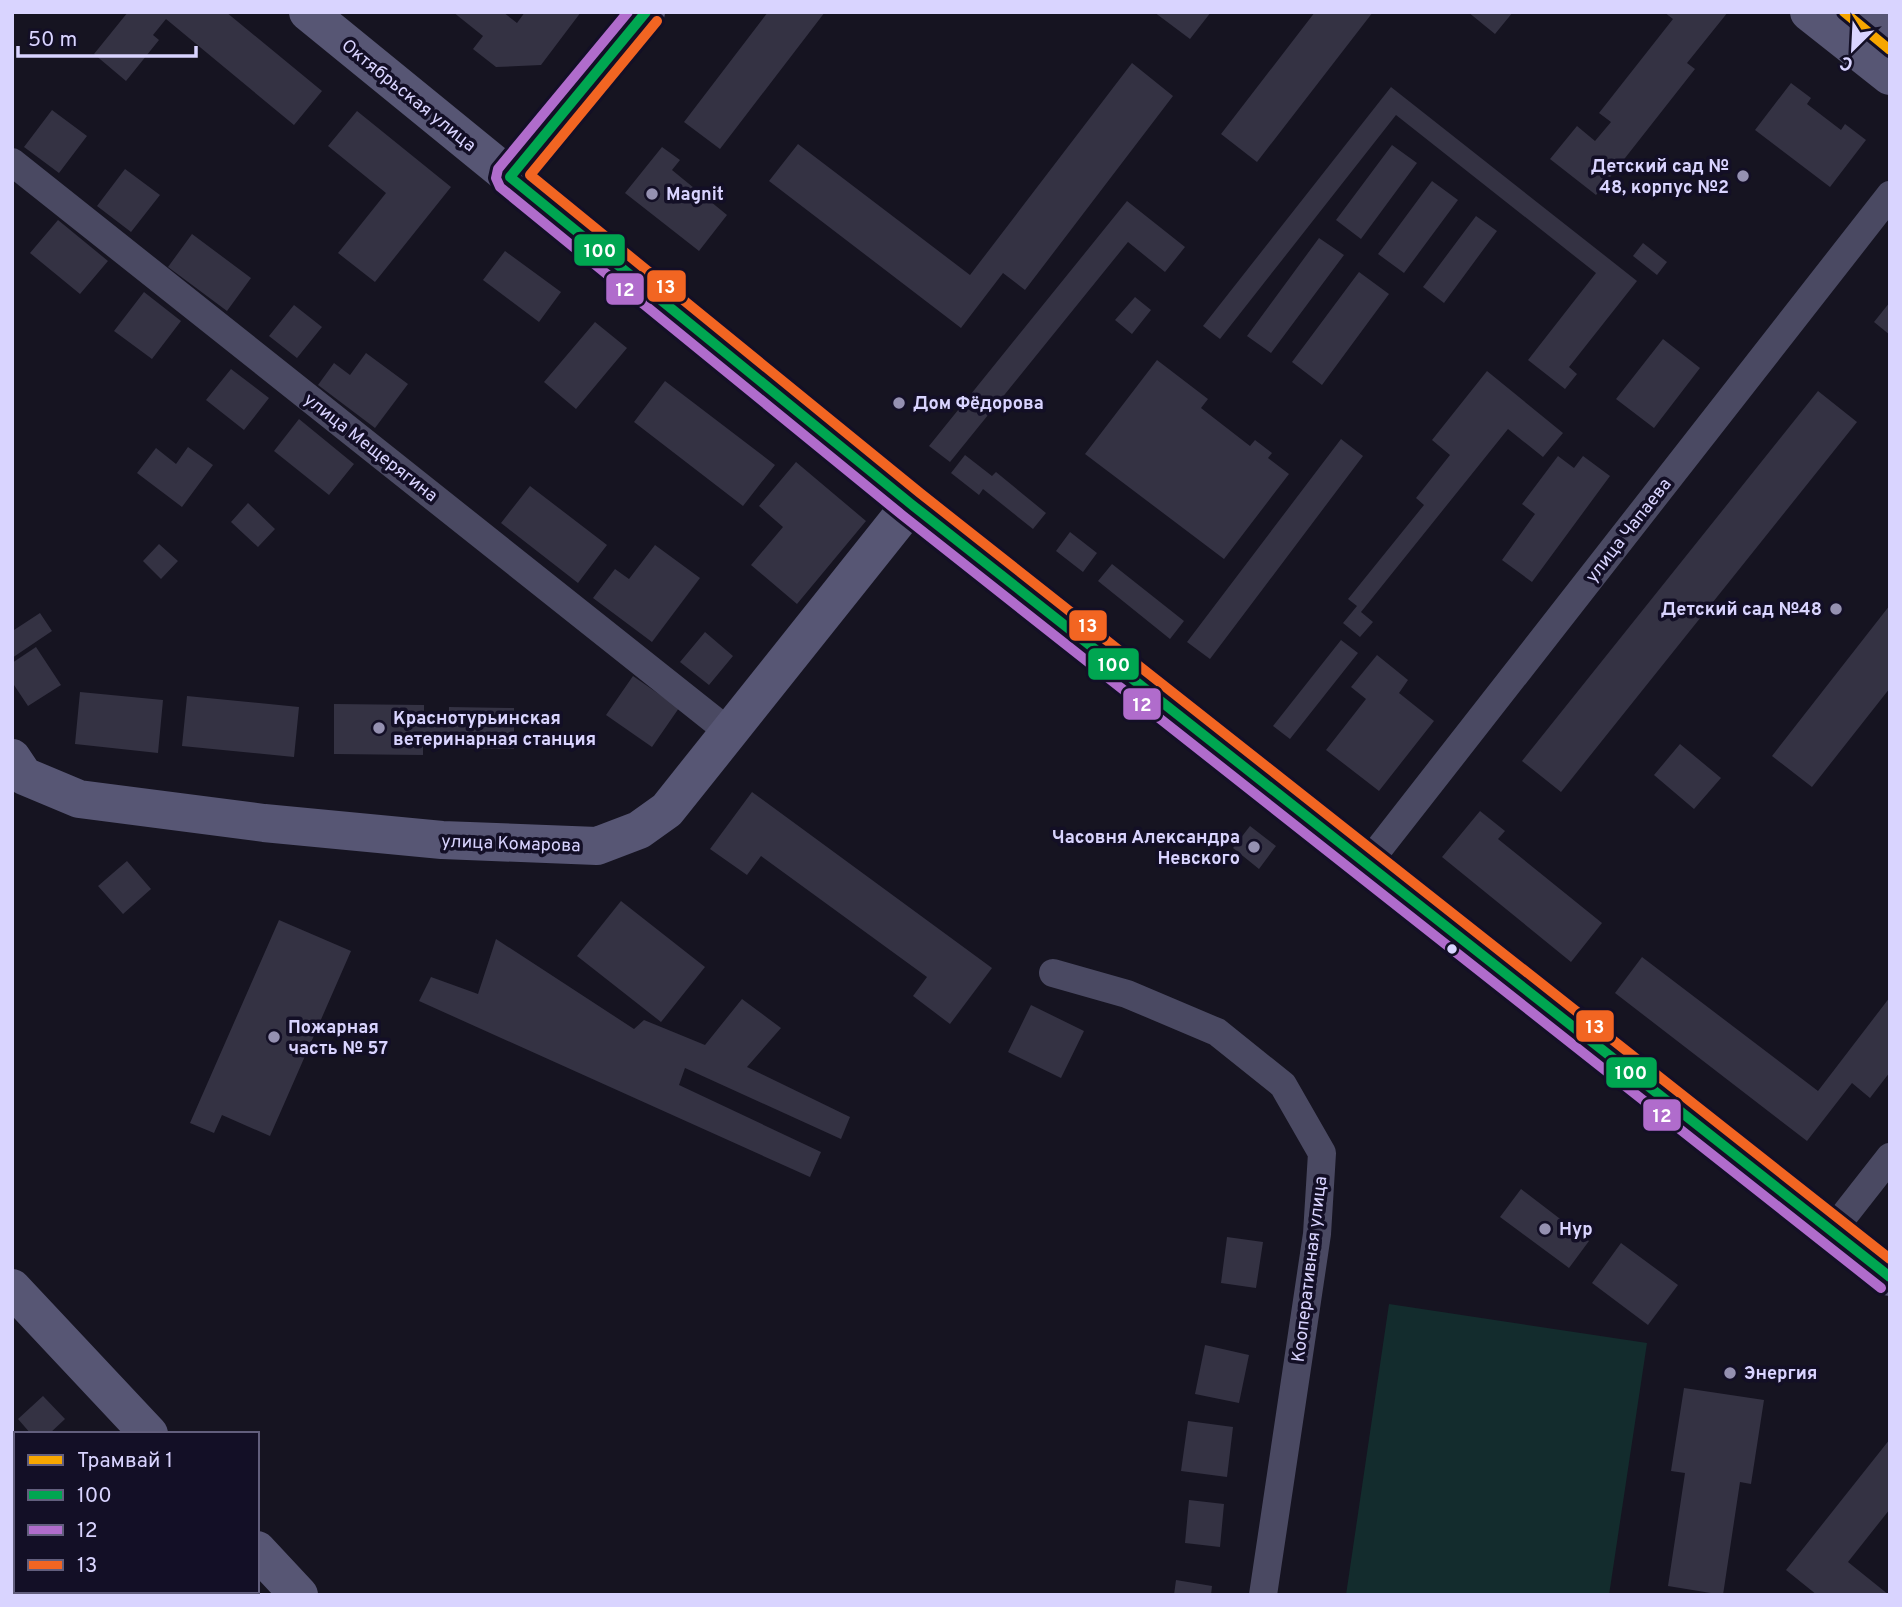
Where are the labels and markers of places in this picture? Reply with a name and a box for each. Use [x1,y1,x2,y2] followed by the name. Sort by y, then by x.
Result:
[1591,156,1729,200] place label: Детский сад № 48, корпус №2
[1735,168,1751,184] marker: Детский сад № 48, корпус №2
[666,184,724,207] place label: Magnit
[644,186,660,202] marker: Magnit
[913,393,1044,416] place label: Дом Фёдорова
[891,395,907,411] marker: Дом Фёдорова
[1661,599,1822,622] place label: Детский сад №48
[1828,601,1844,617] marker: Детский сад №48
[393,708,596,752] place label: Краснотурьинская ветеринарная станция
[371,720,387,736] marker: Краснотурьинская ветеринарная станция
[1052,827,1240,871] place label: Часовня Александра Невского
[1246,839,1262,855] marker: Часовня Александра Невского
[1445,942,1459,956] unlabelled marker
[288,1017,388,1061] place label: Пожарная часть № 57
[266,1029,282,1045] marker: Пожарная часть № 57
[1559,1219,1593,1242] place label: Нур
[1537,1221,1553,1237] marker: Нур
[1744,1363,1817,1386] place label: Энергия
[1722,1365,1738,1381] marker: Энергия

